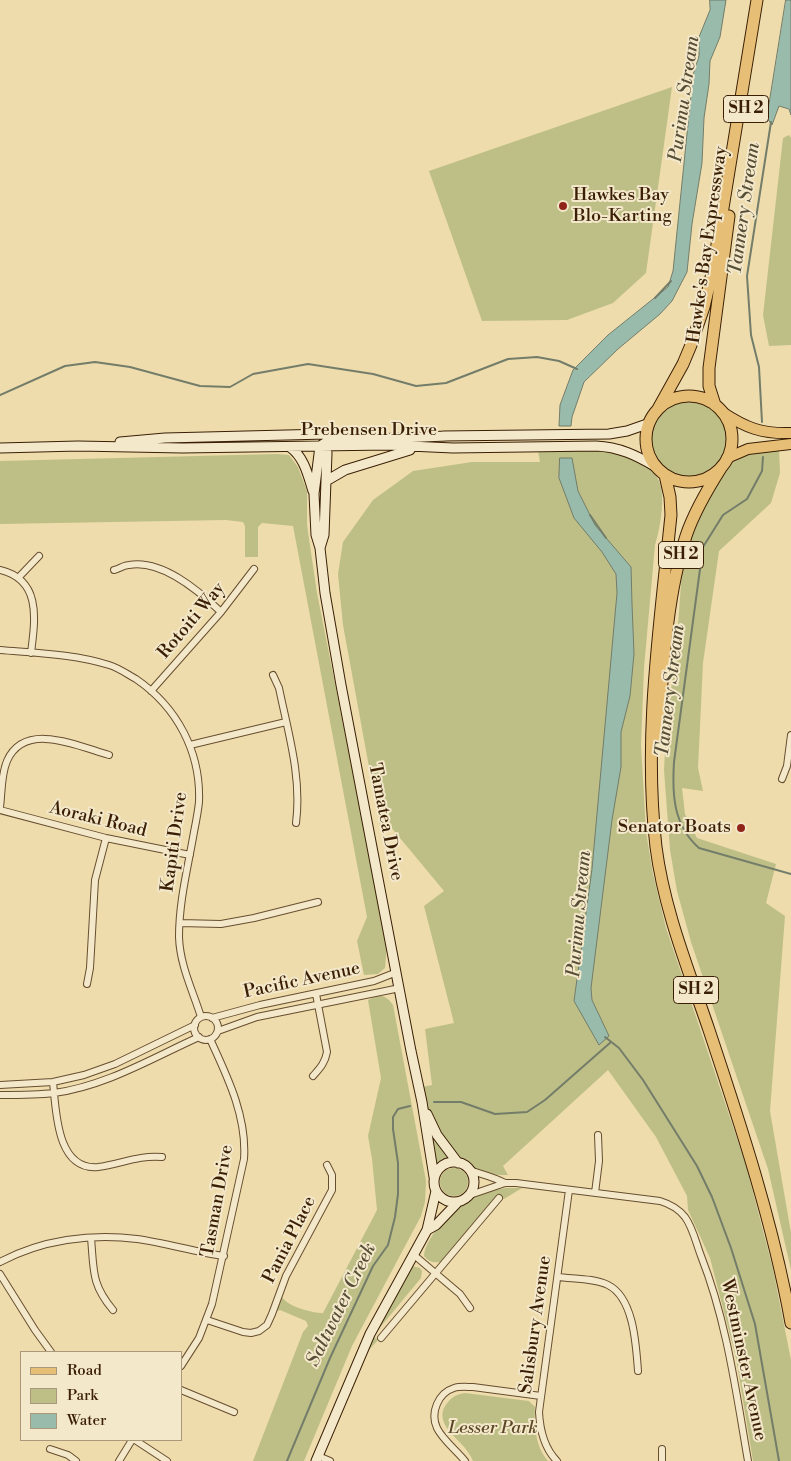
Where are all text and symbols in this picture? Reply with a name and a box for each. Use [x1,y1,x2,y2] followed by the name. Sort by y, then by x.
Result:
[665,35,705,163] water label: Purimu Stream
[724,96,768,122] road number: SH 2
[724,141,766,277] water label: Tannery Stream
[683,145,733,345] street label: Hawke's Bay Expressway
[573,185,672,228] place label: Hawkes Bay Blo-Karting
[557,200,569,212] marker: Hawkes Bay Blo-Karting
[301,420,437,442] street label: Prebensen Drive
[658,542,704,568] road number: SH 2
[154,578,230,664] street label: Rotoiti Way
[652,623,690,759] water label: Tannery Stream
[363,761,407,883] street label: Tamatea Drive
[157,791,193,893] street label: Kapiti Drive
[47,797,149,843] street label: Aoraki Road
[618,817,731,839] place label: Senator Boats
[735,822,747,834] marker: Senator Boats
[563,850,597,978] water label: Purimu Stream
[242,958,362,1004] street label: Pacific Avenue
[674,976,718,1004] road number: SH 2
[197,1143,239,1259] street label: Tasman Drive
[259,1193,321,1287] street label: Pania Place
[302,1240,382,1370] water label: Saltwater Creek
[516,1255,556,1395] street label: Salisbury Avenue
[715,1277,771,1443] street label: Westminster Avenue
[20,1351,182,1441] legend
[67,1361,102,1380] text: Road
[67,1386,98,1405] text: Park
[67,1411,106,1430] text: Water
[448,1418,538,1440] park label: Lesser Park

